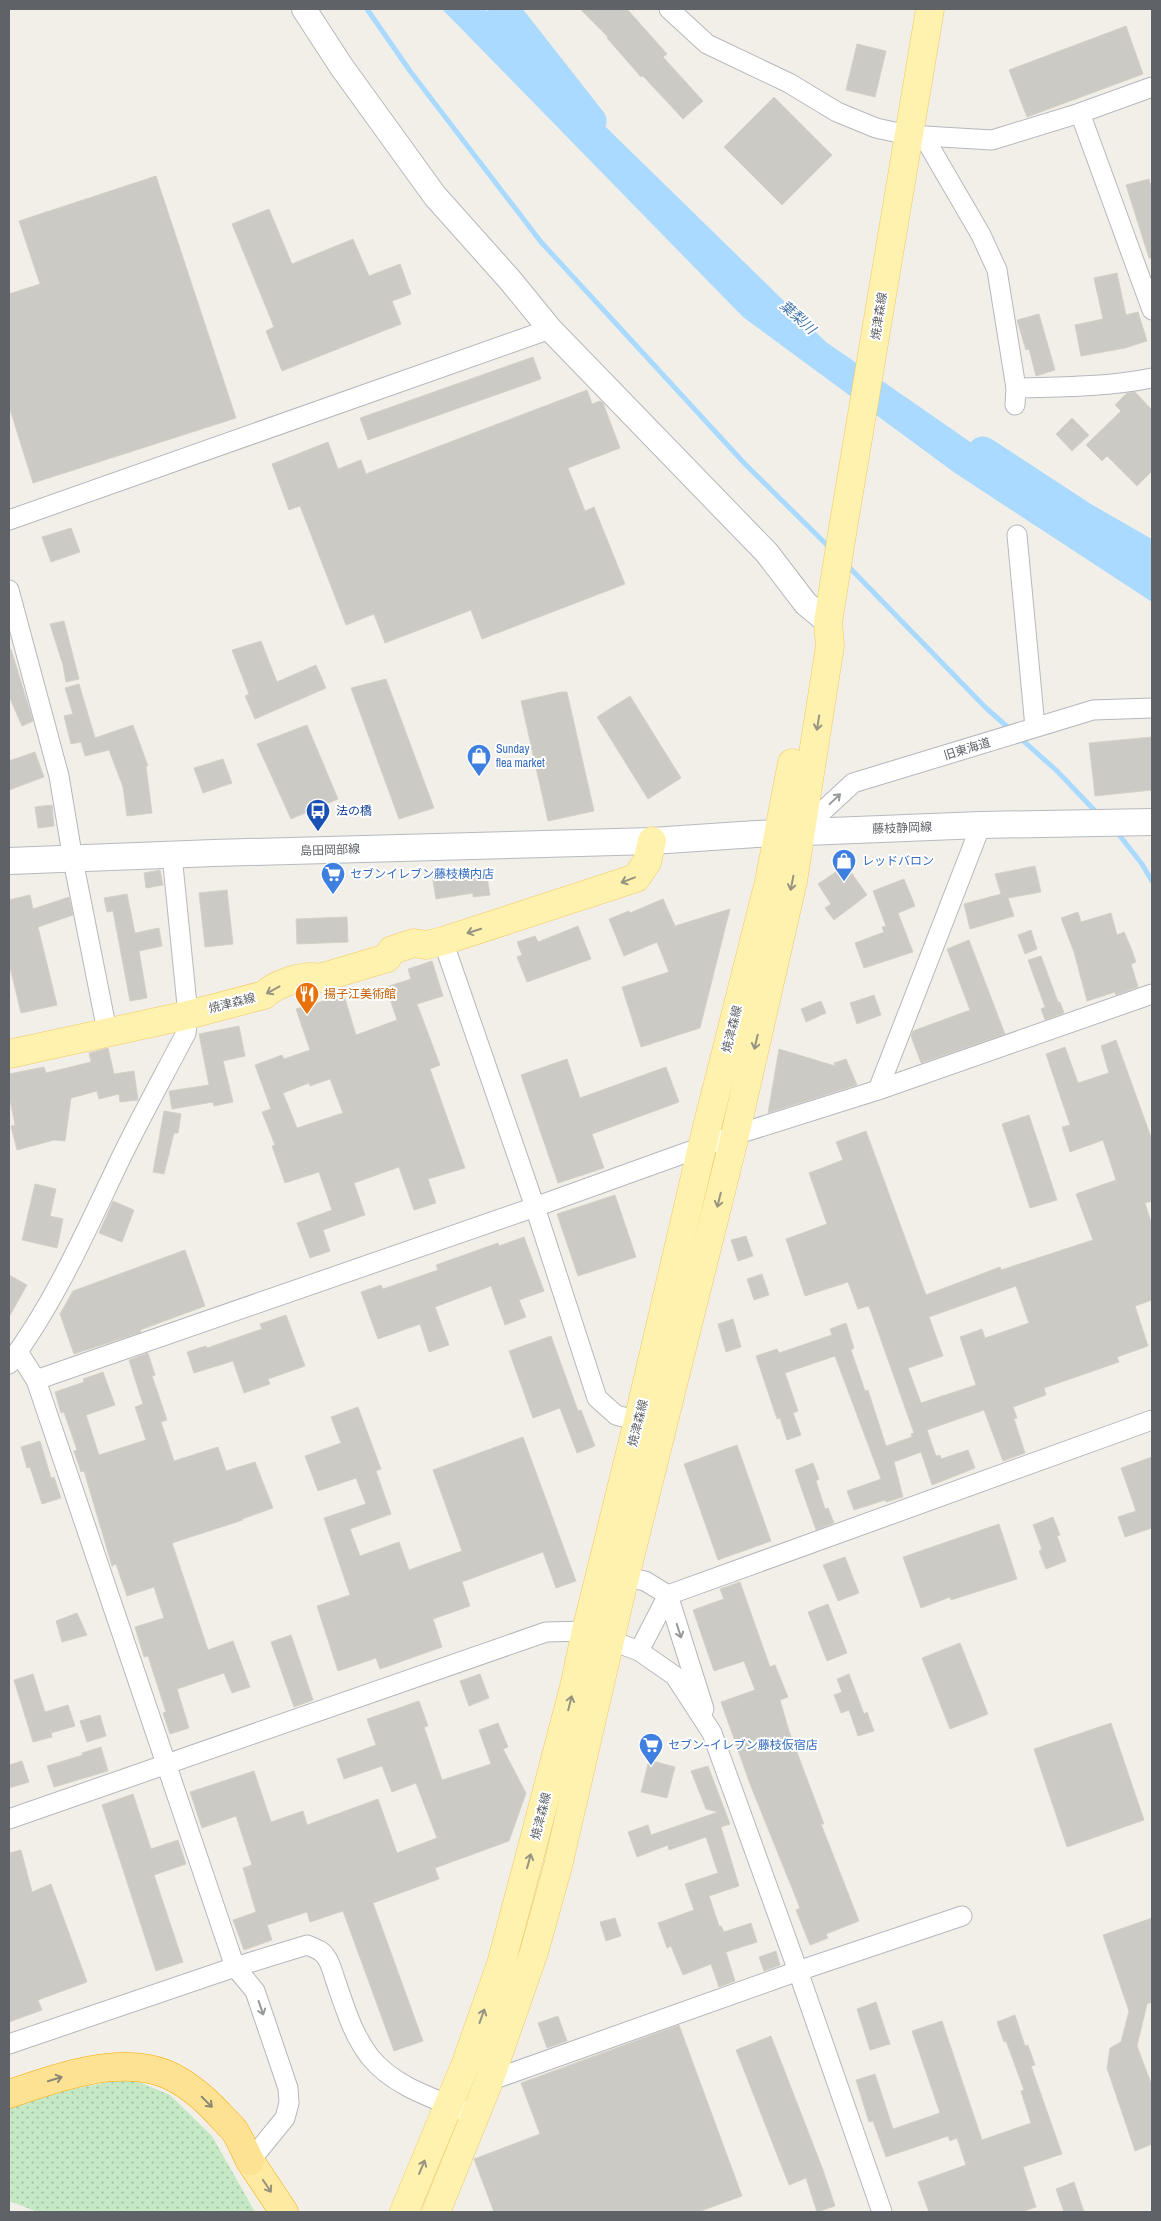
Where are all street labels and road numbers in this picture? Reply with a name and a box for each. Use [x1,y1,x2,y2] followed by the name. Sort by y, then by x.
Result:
[867,291,891,341] street label: 焼津森線
[942,734,992,764] street label: 旧東海道
[872,819,932,837] street label: 藤枝静岡線
[300,841,360,859] street label: 島田岡部線
[207,989,257,1017] street label: 焼津森線
[718,1004,746,1054] street label: 焼津森線
[624,1398,652,1448] street label: 焼津森線
[527,1791,555,1841] street label: 焼津森線

